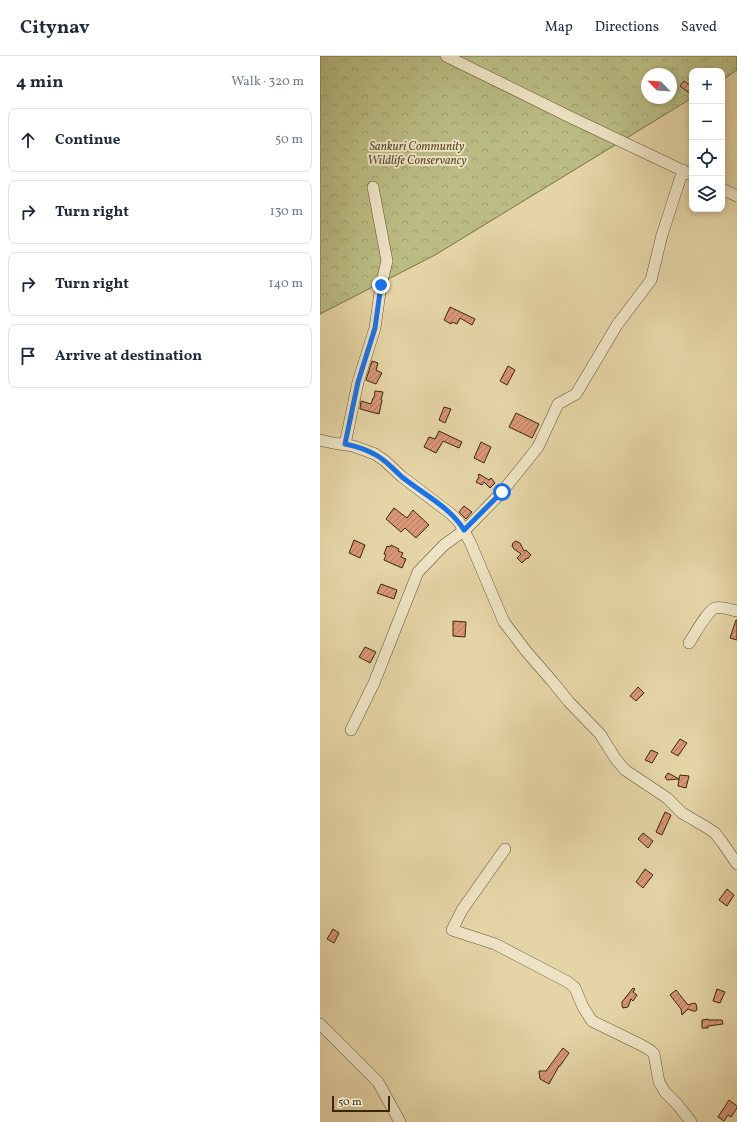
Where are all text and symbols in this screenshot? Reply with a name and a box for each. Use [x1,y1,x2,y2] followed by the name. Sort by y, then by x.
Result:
[20,15,90,41] text: Citynav
[545,18,573,37] text: Map
[595,18,659,37] text: Directions
[681,18,717,37] text: Saved
[641,68,677,104] north arrow
[689,68,725,212] map controls
[689,68,725,104] button: +
[16,71,63,94] text: 4 min
[231,73,304,91] text: Walk · 320 m
[689,104,725,140] button: −
[17,129,39,151] icon: ahead
[55,130,120,151] text: Continue
[275,131,303,149] text: 50 m
[367,139,467,169] park label: Sankuri Community Wildlife Conservancy
[689,140,725,176] button: locate
[689,176,725,212] button: layers
[17,201,39,223] icon: right
[55,202,129,223] text: Turn right
[270,203,303,221] text: 130 m
[17,273,39,295] icon: right
[55,274,129,295] text: Turn right
[269,275,303,293] text: 140 m
[372,276,390,294] route end
[17,345,39,367] icon: arrive
[55,346,202,367] text: Arrive at destination
[493,483,511,501] route start
[332,1094,390,1113] scale bar
[338,1095,362,1110] text: 50 m

